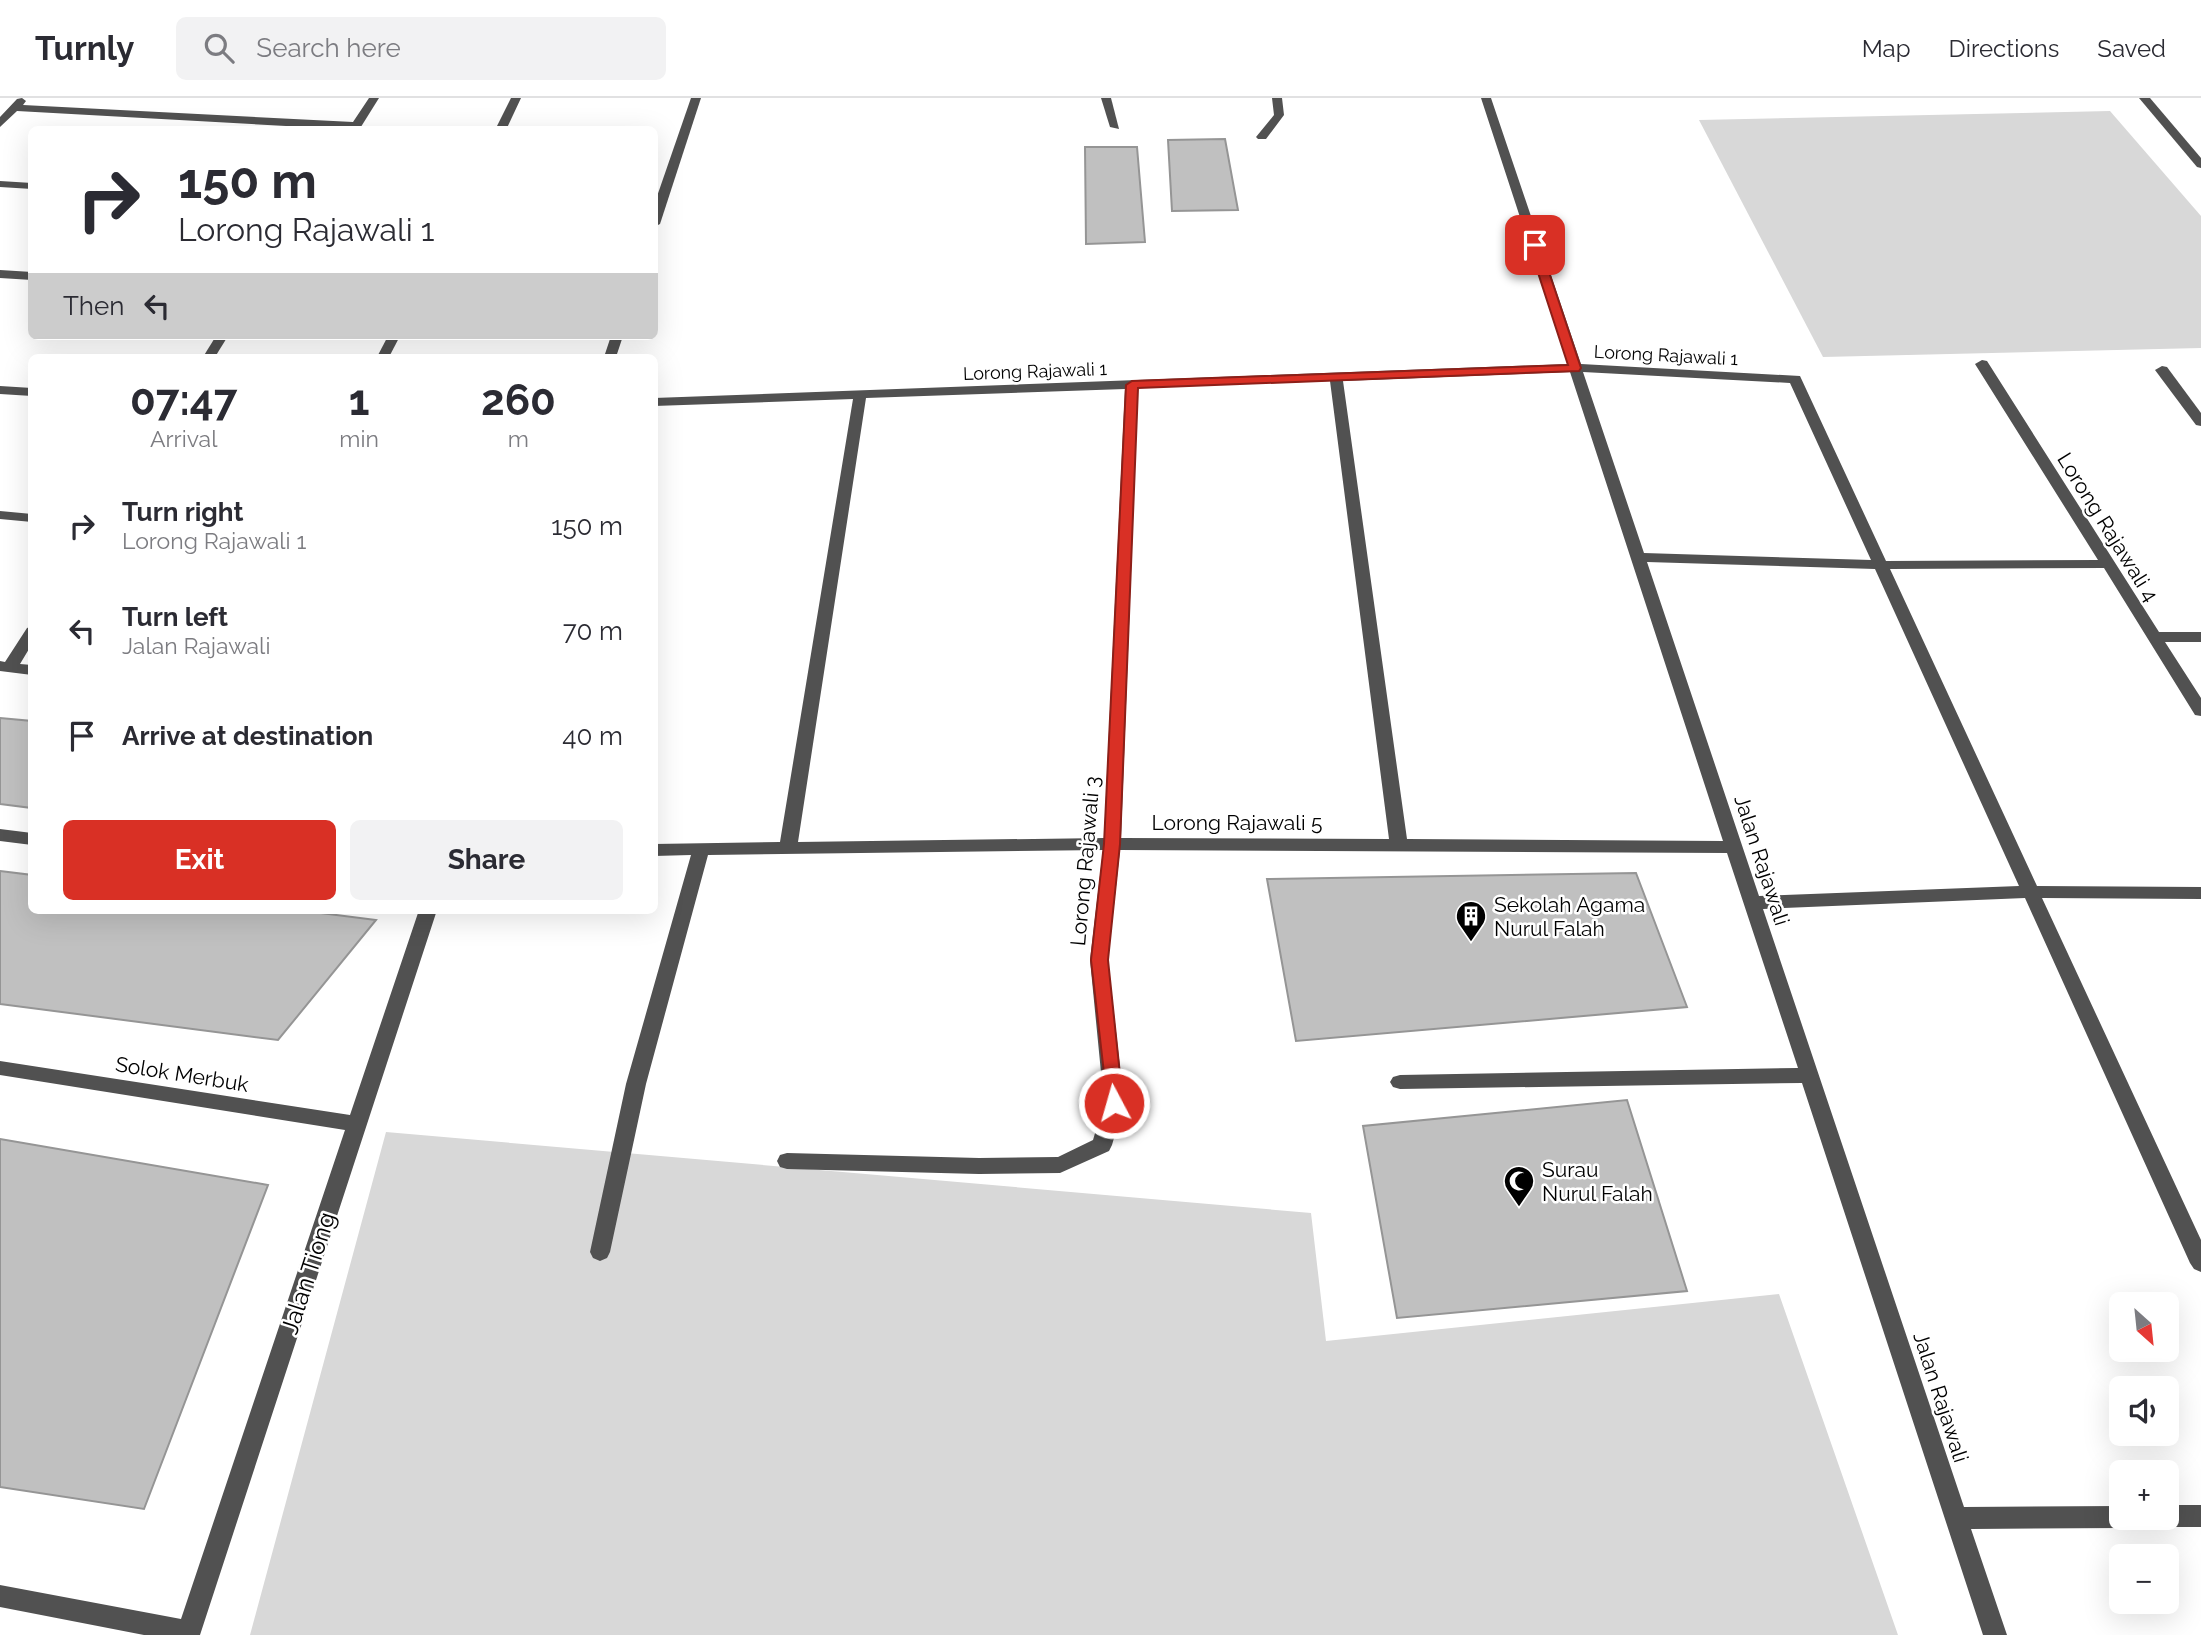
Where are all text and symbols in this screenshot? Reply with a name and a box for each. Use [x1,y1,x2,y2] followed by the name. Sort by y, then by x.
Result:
[176,17,666,80] search box
[35,29,134,68] text: Turnly
[200,29,238,67] icon: search
[256,33,401,63] text: Search here
[1862,34,1911,63] text: Map
[1949,34,2059,63] text: Directions
[2097,34,2166,63] text: Saved
[178,152,317,209] text: 150 m
[63,154,154,245] icon: right
[178,211,434,248] text: Lorong Rajawali 1
[1505,215,1565,275] pin
[1516,226,1554,264] icon: arrive
[138,287,176,325] icon: left
[63,291,124,321] text: Then
[1593,341,1739,369] street label: Lorong Rajawali 1
[963,358,1108,384] street label: Lorong Rajawali 1
[130,376,237,425] text: 07:47
[349,376,370,425] text: 1
[481,376,556,425] text: 260
[150,425,217,452] text: Arrival
[339,425,379,452] text: min
[508,425,529,452] text: m
[2052,448,2164,606] street label: Lorong Rajawali 4
[122,497,243,527] text: Turn right
[63,507,101,545] icon: right
[551,511,623,541] text: 150 m
[122,527,306,554] text: Lorong Rajawali 1
[122,602,228,632] text: Turn left
[63,612,101,650] icon: left
[563,616,623,646] text: 70 m
[122,632,270,659] text: Jalan Rajawali
[63,717,101,755] icon: arrive
[122,721,373,751] text: Arrive at destination
[562,721,623,751] text: 40 m
[1065,775,1105,947] street label: Lorong Rajawali 3
[1729,792,1795,928] street label: Jalan Rajawali
[1152,810,1322,835] street label: Lorong Rajawali 5
[63,820,336,900] button: Exit
[350,820,623,900] button: Share
[1494,892,1645,941] place label: Sekolah Agama Nurul Falah
[1454,899,1488,943] building icon: Sekolah Agama Nurul Falah
[114,1051,250,1097] street label: Solok Merbuk
[1077,1066,1151,1140] position arrow
[1542,1157,1653,1206] place label: Surau Nurul Falah
[1502,1164,1536,1208] mosque icon: Surau Nurul Falah
[275,1208,341,1338] street label: Jalan Tiong
[2109,1292,2179,1362] north arrow
[2109,1292,2179,1614] map controls
[1908,1329,1974,1465] street label: Jalan Rajawali
[2109,1376,2179,1446] button: sound
[2109,1460,2179,1530] button: +
[2109,1544,2179,1614] button: −

